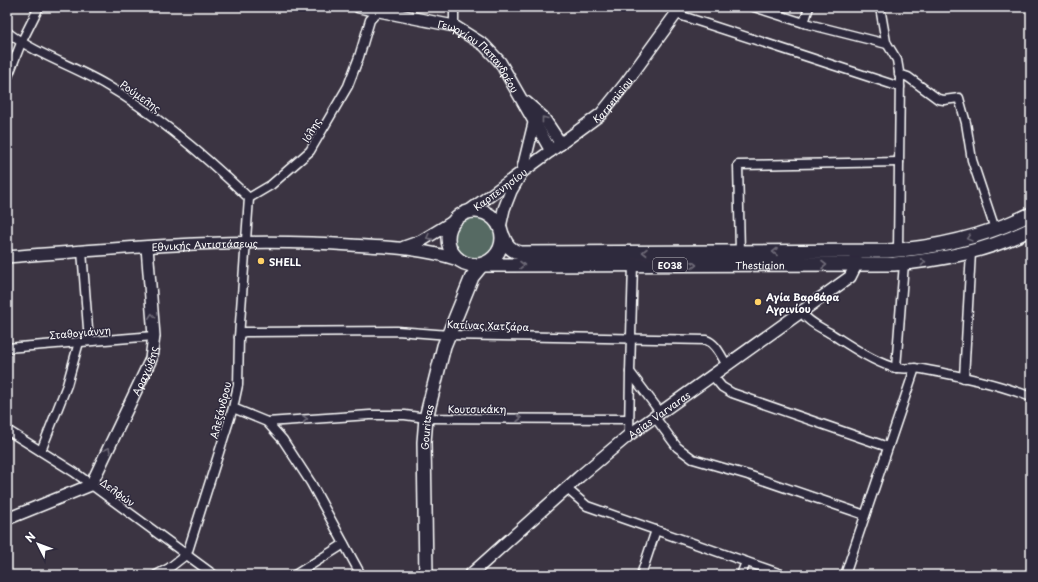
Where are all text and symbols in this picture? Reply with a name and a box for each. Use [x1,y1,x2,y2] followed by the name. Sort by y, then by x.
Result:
[437,15,523,95] street label: Γεωργίου Παπανδρέου
[589,73,636,126] street label: Karpenisiou
[118,77,164,115] street label: Ρούμελης
[298,115,324,145] street label: Ιόλης
[542,117,549,124] one-way arrow
[470,163,530,213] street label: Καρπενησίου
[426,232,433,239] one-way arrow
[965,233,972,241] one-way arrow
[151,235,258,254] street label: Εθνικής Αντιστάσεως
[642,248,648,256] one-way arrow
[772,248,778,256] one-way arrow
[269,254,301,269] place label: SHELL
[256,256,266,266] marker: SHELL
[735,257,785,272] street label: Thestiaion
[653,258,687,272] road number: ΕΟ38
[919,258,926,267] one-way arrow
[519,261,525,269] one-way arrow
[691,261,697,269] one-way arrow
[821,261,827,269] one-way arrow
[765,289,840,316] place label: Αγία Βαρβάρα Αγρινίου
[753,297,763,307] marker: Αγία Βαρβάρα Αγρινίου
[148,313,157,319] one-way arrow
[447,316,530,335] street label: Κατίνας Χατζάρα
[49,322,111,342] street label: Σταθογιάννη
[127,345,160,398] street label: Αραχώβης
[206,379,235,441] street label: Αλεξάνδρου
[624,386,693,441] street label: Agias Varvaras
[448,401,506,416] street label: Κουτσικάκη
[417,402,437,450] street label: Gouritsas
[302,414,308,423] one-way arrow
[516,414,522,422] one-way arrow
[103,446,111,454] one-way arrow
[98,474,138,510] street label: Δελφών
[18,524,58,564] north arrow
[21,528,40,546] text: N

